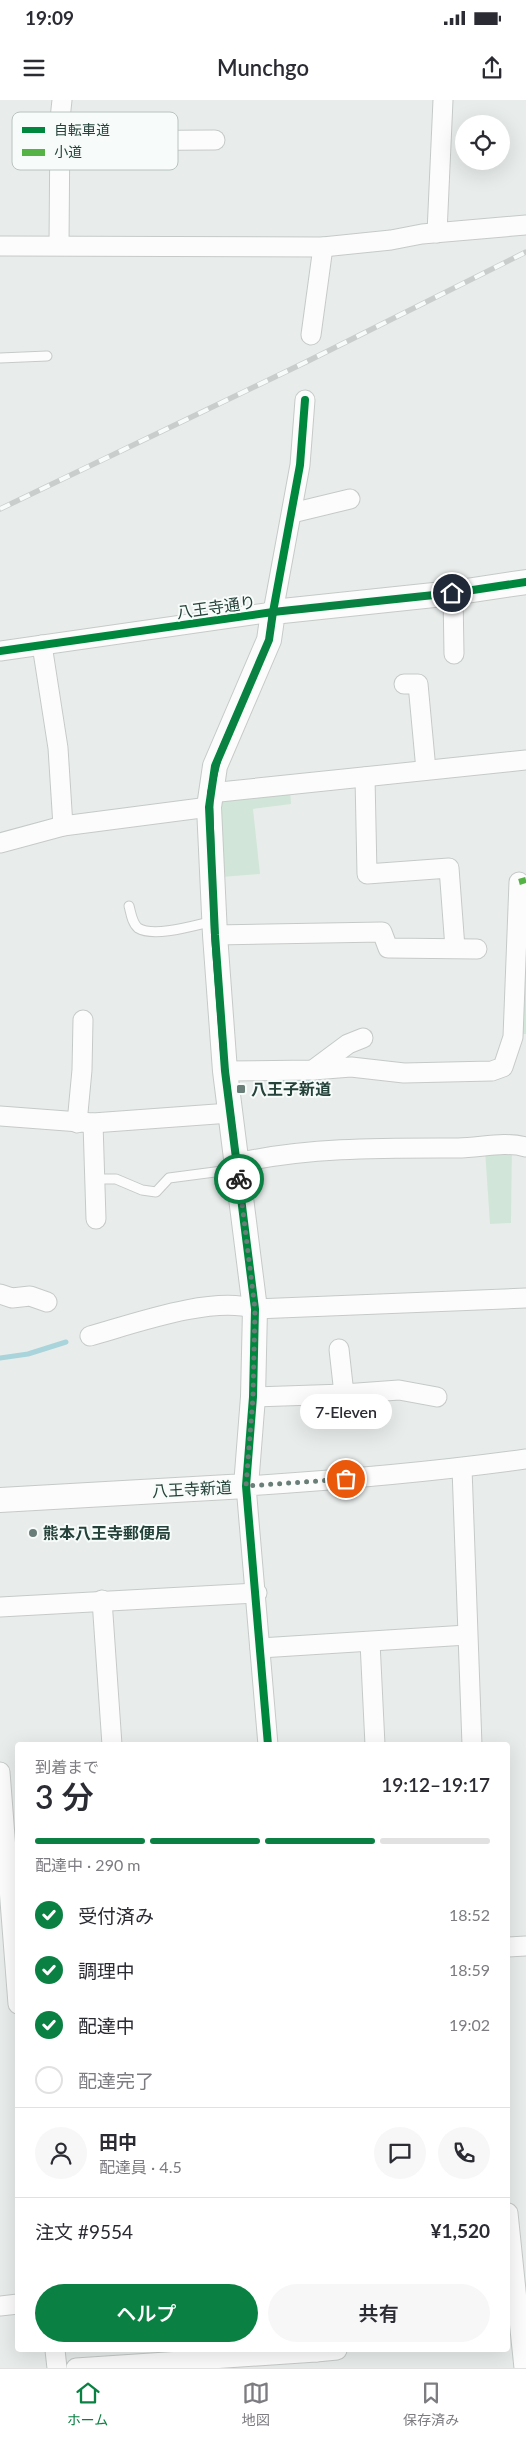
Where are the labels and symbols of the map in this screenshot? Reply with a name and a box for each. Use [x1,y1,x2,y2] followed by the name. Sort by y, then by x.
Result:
[12,112,178,170] legend
[54,121,110,138] text: 自転車道
[54,143,82,160] text: 小道
[431,572,473,614] pin
[175,592,257,621] street label: 八王寺通り
[251,1079,331,1098] place label: 八王子新道
[235,1083,247,1095] marker: 八王子新道
[214,1154,264,1204] courier
[300,1394,392,1429] callout: 7-Eleven
[325,1458,367,1500] pin
[152,1477,232,1500] street label: 八王寺新道
[43,1523,171,1542] place label: 熊本八王寺郵便局
[27,1527,39,1539] marker: 熊本八王寺郵便局

